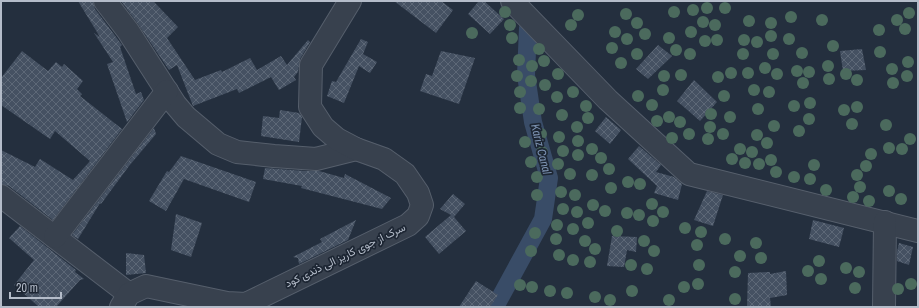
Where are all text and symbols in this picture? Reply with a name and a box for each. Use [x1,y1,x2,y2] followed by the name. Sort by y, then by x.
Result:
[527,122,555,177] water label: Kariz Canal
[282,220,408,290] street label: سرک از جوی کاریز الی ذندی کود
[10,274,61,300] scale bar
[16,280,38,296] text: 20 m

